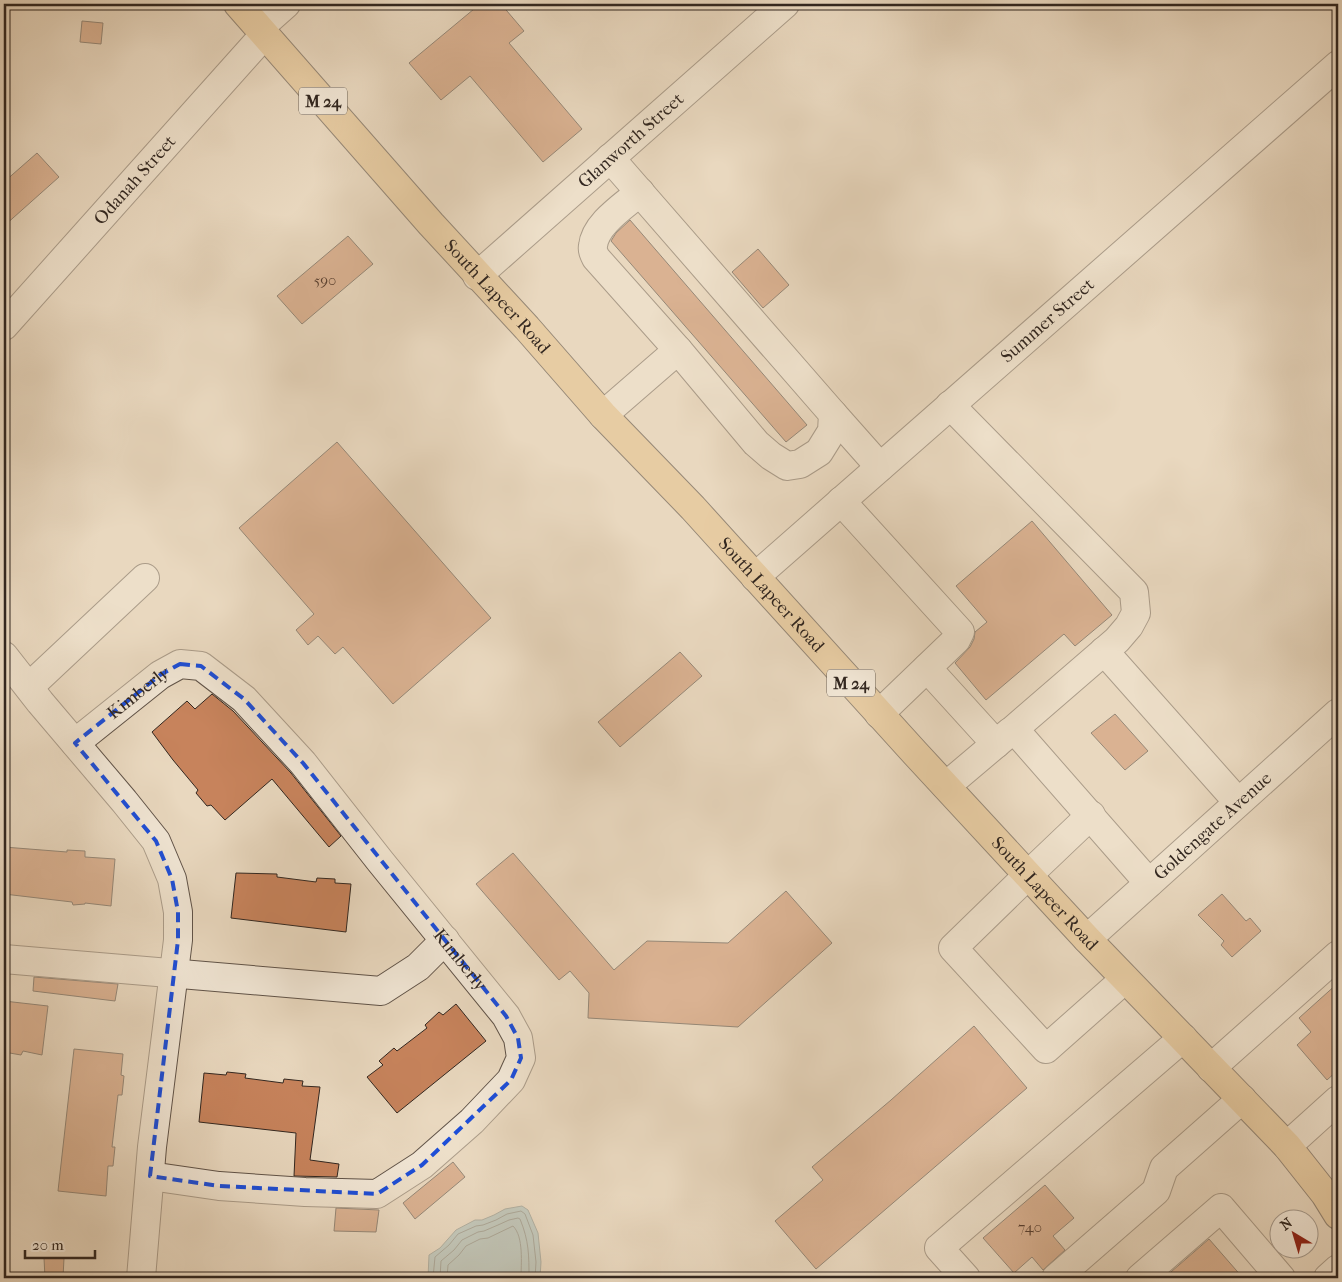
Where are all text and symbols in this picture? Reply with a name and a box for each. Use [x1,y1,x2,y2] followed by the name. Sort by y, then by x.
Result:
[299,88,347,114] road number: M 24
[574,88,688,192] street label: Glanworth Street
[89,130,180,229] street label: Odanah Street
[440,235,555,358] street label: South Lapeer Road
[314,271,336,289] house number: 590
[996,273,1099,367] street label: Summer Street
[714,533,829,656] street label: South Lapeer Road
[103,661,174,724] street label: Kimberly
[827,670,875,696] road number: M 24
[1149,768,1276,884] street label: Goldengate Avenue
[987,832,1103,955] street label: South Lapeer Road
[429,925,493,996] street label: Kimberly
[1270,1210,1320,1260] north arrow
[1277,1214,1296,1234] text: N
[1018,1218,1042,1236] house number: 740
[25,1227,95,1259] scale bar
[32,1236,64,1254] text: 20 m

